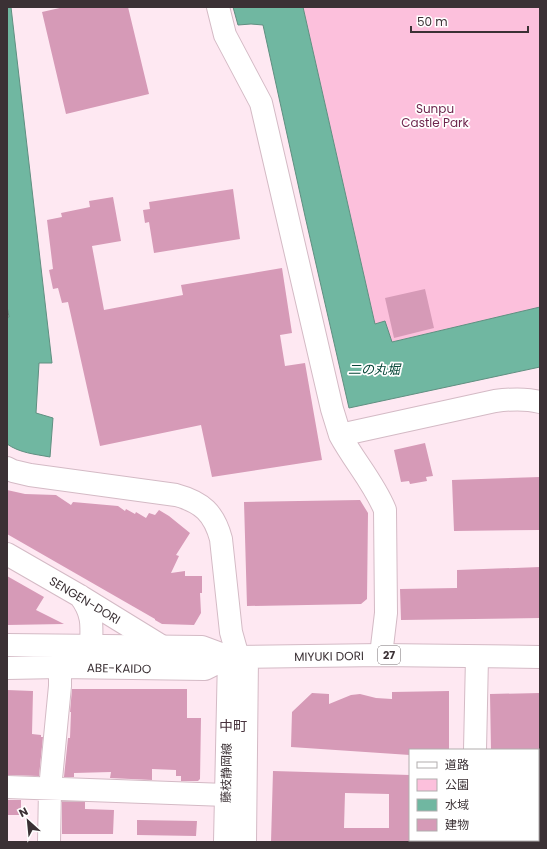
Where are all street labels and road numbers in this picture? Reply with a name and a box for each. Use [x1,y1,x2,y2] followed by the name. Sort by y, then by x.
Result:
[46,572,124,628] street label: SENGEN-DORI
[378,646,400,664] road number: 27
[294,647,364,665] street label: MIYUKI DORI
[87,659,151,677] street label: ABE-KAIDO
[217,743,235,803] street label: 藤枝静岡線

